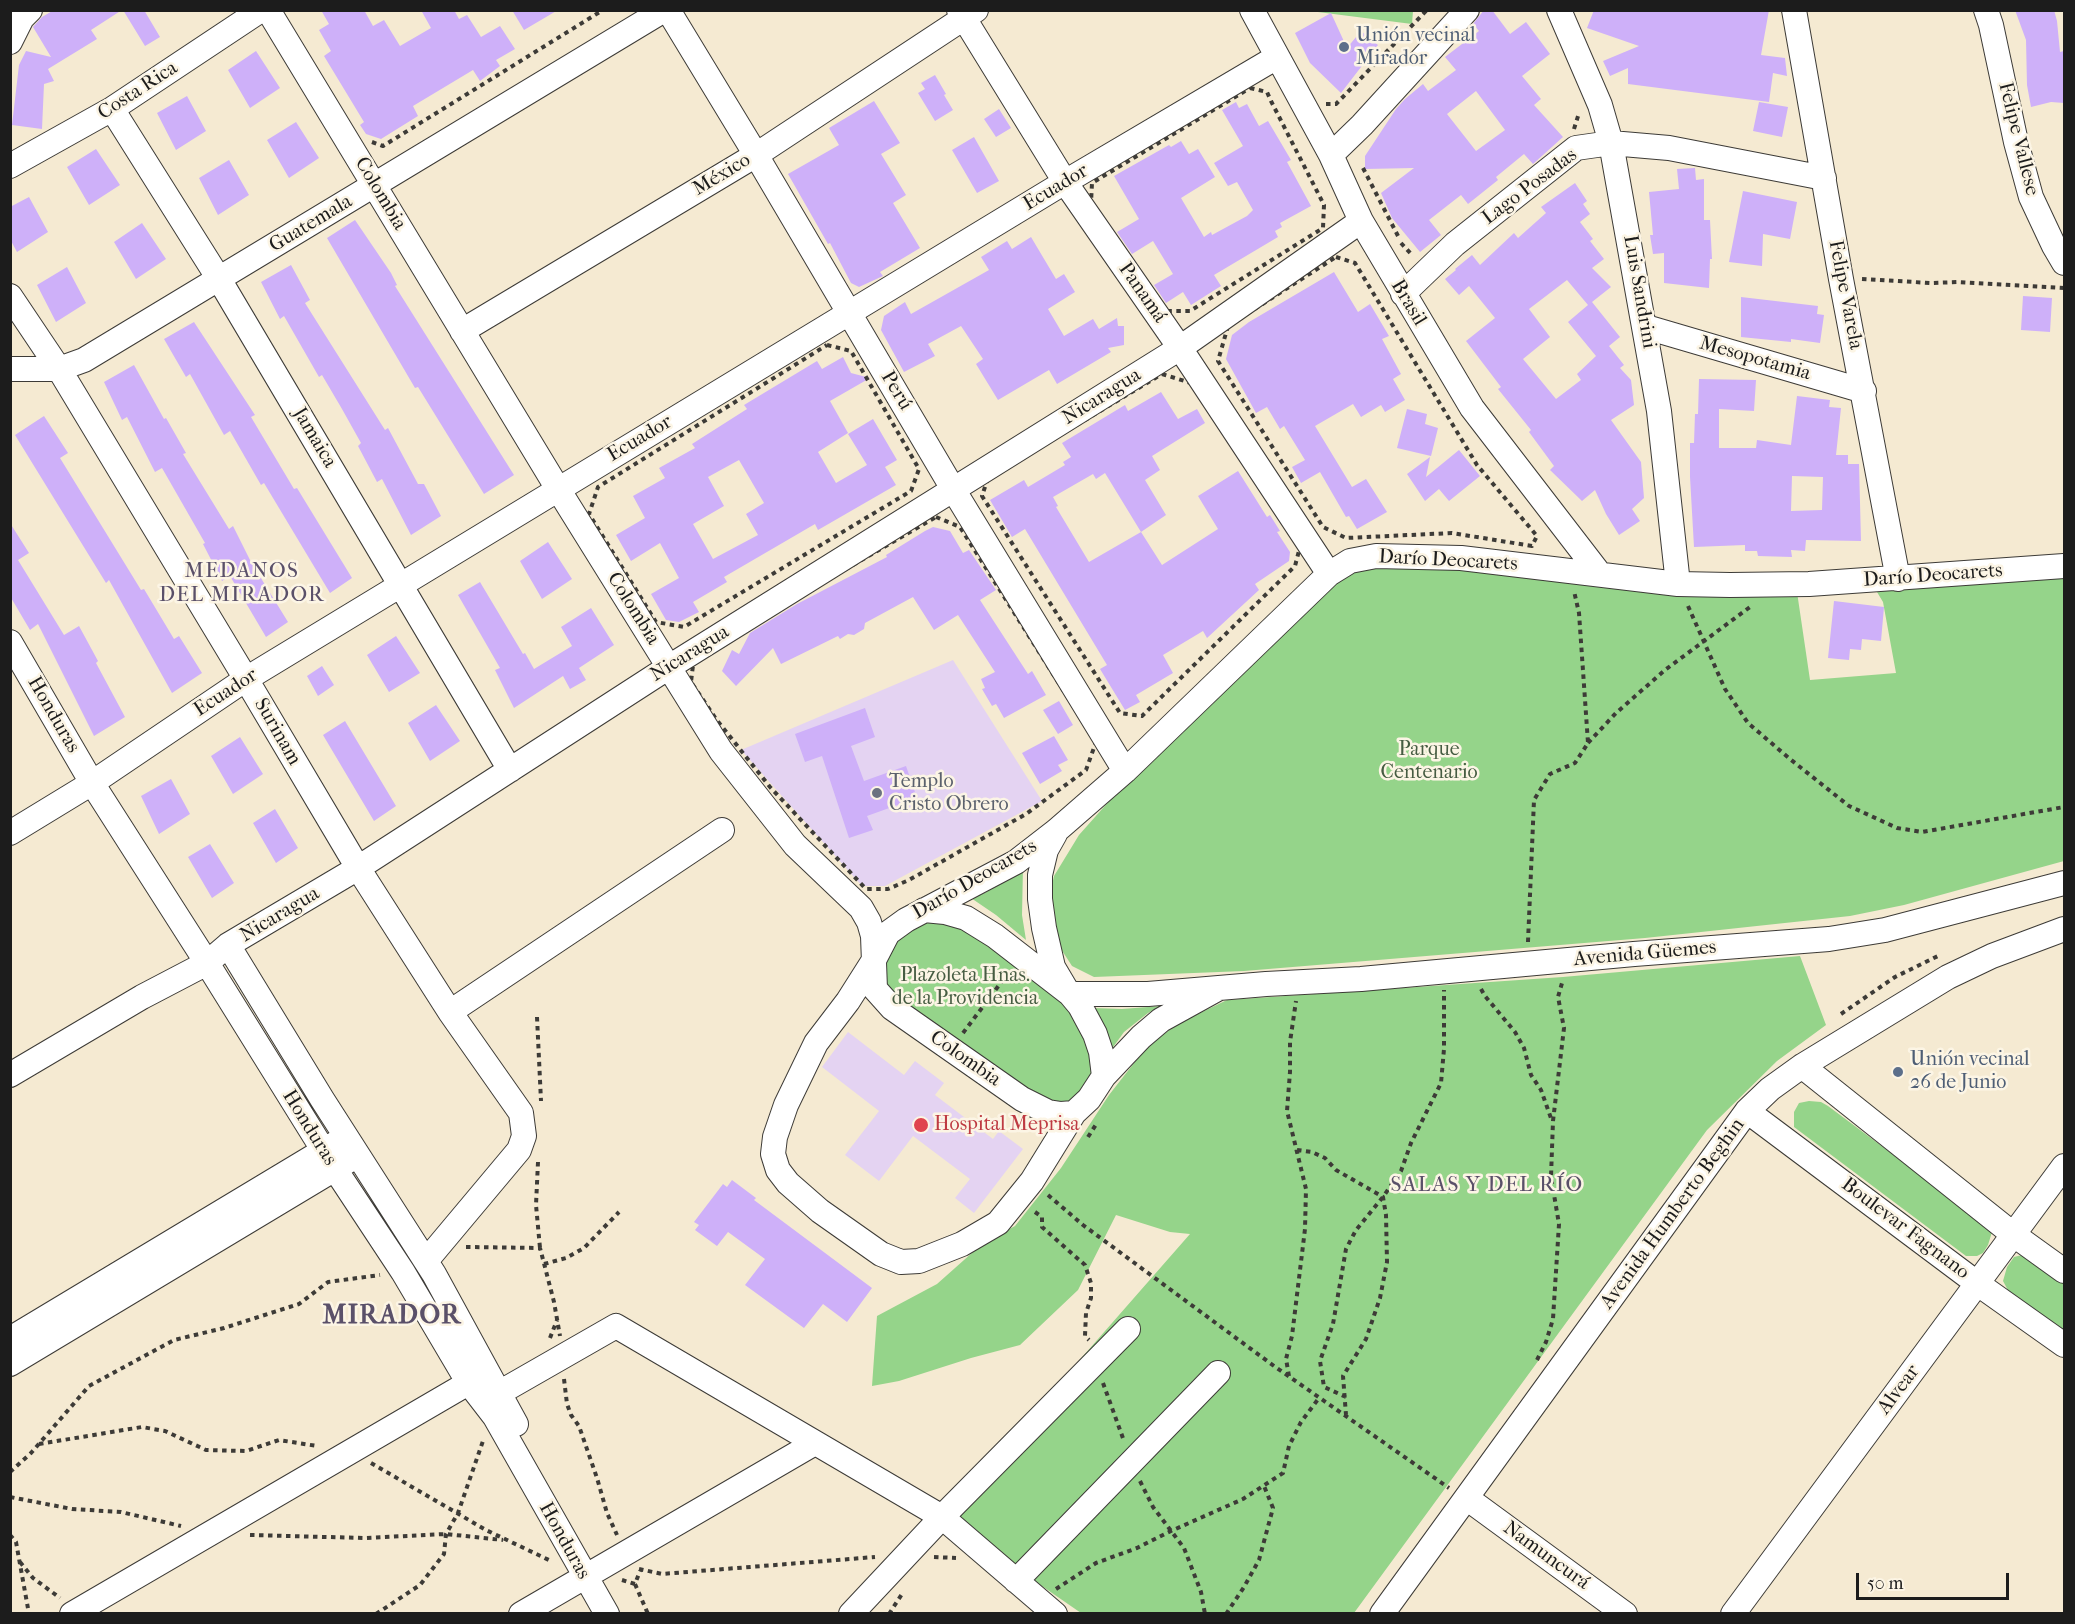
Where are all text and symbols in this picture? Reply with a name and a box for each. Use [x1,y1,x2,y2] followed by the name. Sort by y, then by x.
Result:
[1356,24,1475,71] place label: Unión vecinal Mirador
[1337,40,1351,54] marker: Unión vecinal Mirador
[94,56,182,126] street label: Costa Rica
[1992,80,2044,198] street label: Felipe Vallese
[1478,144,1582,230] street label: Lago Posadas
[689,148,755,202] street label: México
[349,153,411,235] street label: Colombia
[1019,159,1093,217] street label: Ecuador
[265,190,357,258] street label: Guatemala
[1617,233,1661,351] street label: Luis Sandrini
[1823,238,1867,352] street label: Felipe Varela
[1113,258,1171,328] street label: Panamá
[1385,276,1431,330] street label: Brasil
[1697,332,1813,386] street label: Mesopotamia
[1058,363,1146,431] street label: Nicaragua
[875,367,917,415] street label: Perú
[287,404,341,472] street label: Jamaica
[603,410,677,468] street label: Ecuador
[1378,545,1518,577] street label: Darío Deocarets
[159,559,325,609] district label: MEDANOS DEL MIRADOR
[1863,559,2003,593] street label: Darío Deocarets
[601,568,665,650] street label: Colombia
[646,620,734,688] street label: Nicaragua
[190,664,262,722] street label: Ecuador
[22,672,84,758] street label: Honduras
[248,694,306,770] street label: Surinam
[1380,738,1478,785] park label: Parque Centenario
[889,770,1009,817] place label: Templo Cristo Obrero
[870,786,884,800] marker: Templo Cristo Obrero
[909,835,1041,925] street label: Darío Deocarets
[236,882,324,948] street label: Nicaragua
[1573,936,1717,972] street label: Avenida Güemes
[892,964,1038,1011] park label: Plazoleta Hnas. de la Providencia
[925,1026,1005,1092] street label: Colombia
[1910,1048,2029,1095] place label: Unión vecinal 26 de Junio
[1891,1065,1905,1079] marker: Unión vecinal 26 de Junio
[276,1086,342,1170] street label: Honduras
[934,1113,1080,1137] place label: Hospital Meprisa
[1596,1114,1750,1314] street label: Avenida Humberto Beghin
[912,1116,930,1134] marker: Hospital Meprisa
[1390,1173,1584,1199] district label: SALAS Y DEL RÍO
[1836,1173,1974,1285] street label: Boulevar Fagnano
[322,1301,462,1333] district label: MIRADOR
[1873,1361,1925,1419] street label: Alvear
[533,1498,595,1584] street label: Honduras
[1498,1517,1594,1595] street label: Namuncurá
[1859,1561,2012,1599] scale bar
[1867,1573,1903,1594] text: 50 m

